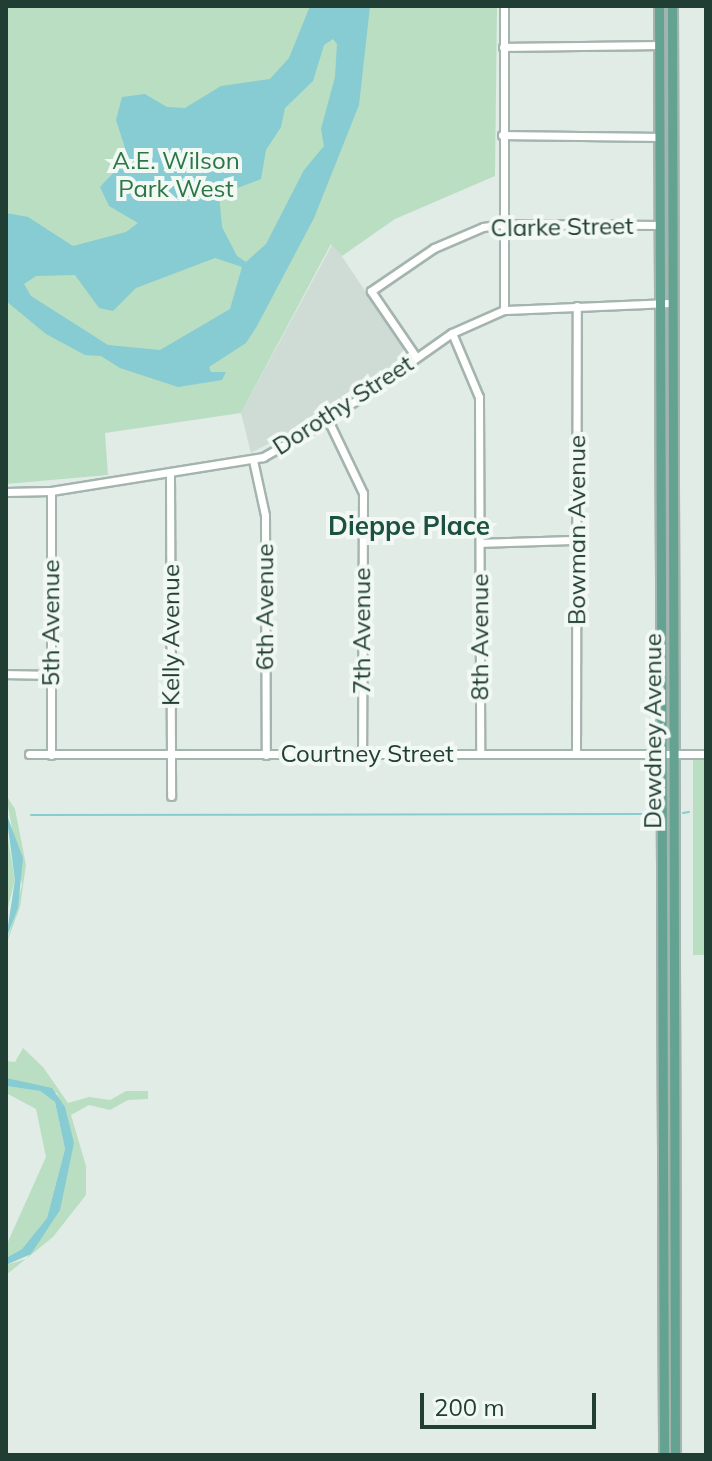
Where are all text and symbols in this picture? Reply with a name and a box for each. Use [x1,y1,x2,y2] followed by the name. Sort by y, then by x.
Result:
[112,147,240,203] park label: A.E. Wilson Park West
[490,211,634,243] street label: Clarke Street
[267,349,419,461] street label: Dorothy Street
[563,435,591,625] street label: Bowman Avenue
[328,510,490,542] district label: Dieppe Place
[251,544,279,670] street label: 6th Avenue
[37,560,65,686] street label: 5th Avenue
[157,564,185,706] street label: Kelly Avenue
[348,568,376,694] street label: 7th Avenue
[466,574,494,700] street label: 8th Avenue
[639,633,667,829] street label: Dewdney Avenue
[280,740,454,768] street label: Courtney Street
[424,1377,600,1427] scale bar
[434,1392,505,1422] text: 200 m

